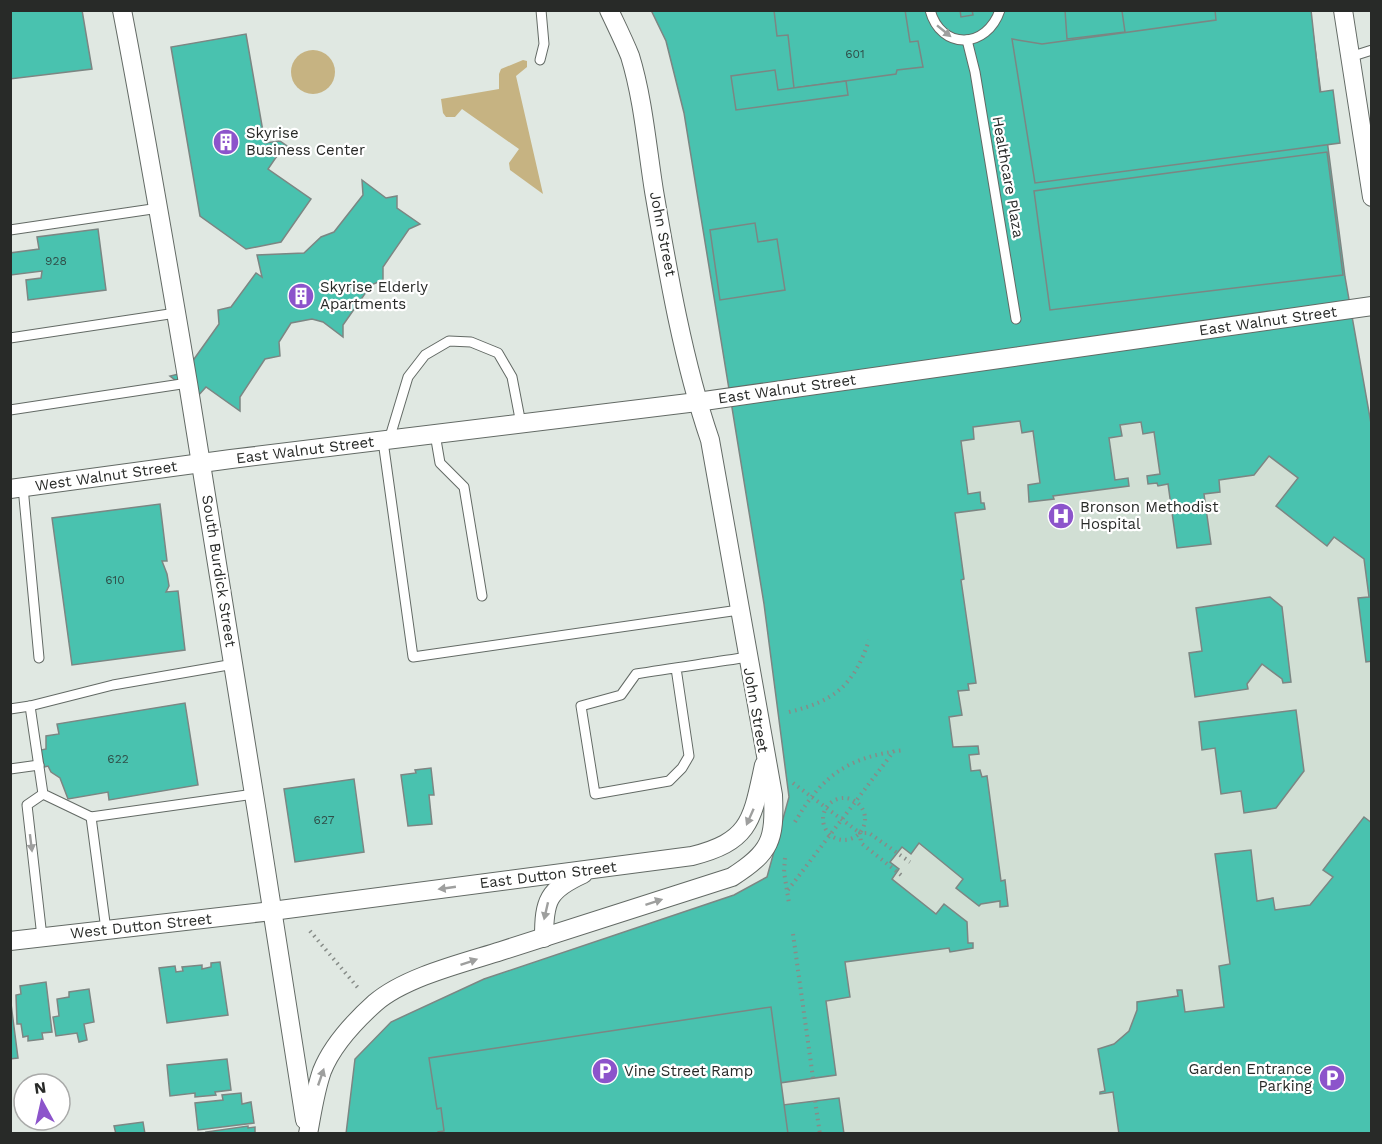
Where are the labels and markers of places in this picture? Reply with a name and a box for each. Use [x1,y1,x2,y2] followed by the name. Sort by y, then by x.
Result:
[246,124,365,159] place label: Skyrise Business Center
[211,127,241,157] building icon: Skyrise Business Center
[320,278,428,313] place label: Skyrise Elderly Apartments
[286,281,316,311] building icon: Skyrise Elderly Apartments
[1080,498,1219,533] place label: Bronson Methodist Hospital
[1046,501,1076,531] hospital icon: Bronson Methodist Hospital
[590,1056,620,1086] parking icon: Vine Street Ramp
[1189,1060,1312,1095] place label: Garden Entrance Parking
[624,1062,753,1080] place label: Vine Street Ramp
[1317,1063,1347,1093] parking icon: Garden Entrance Parking

